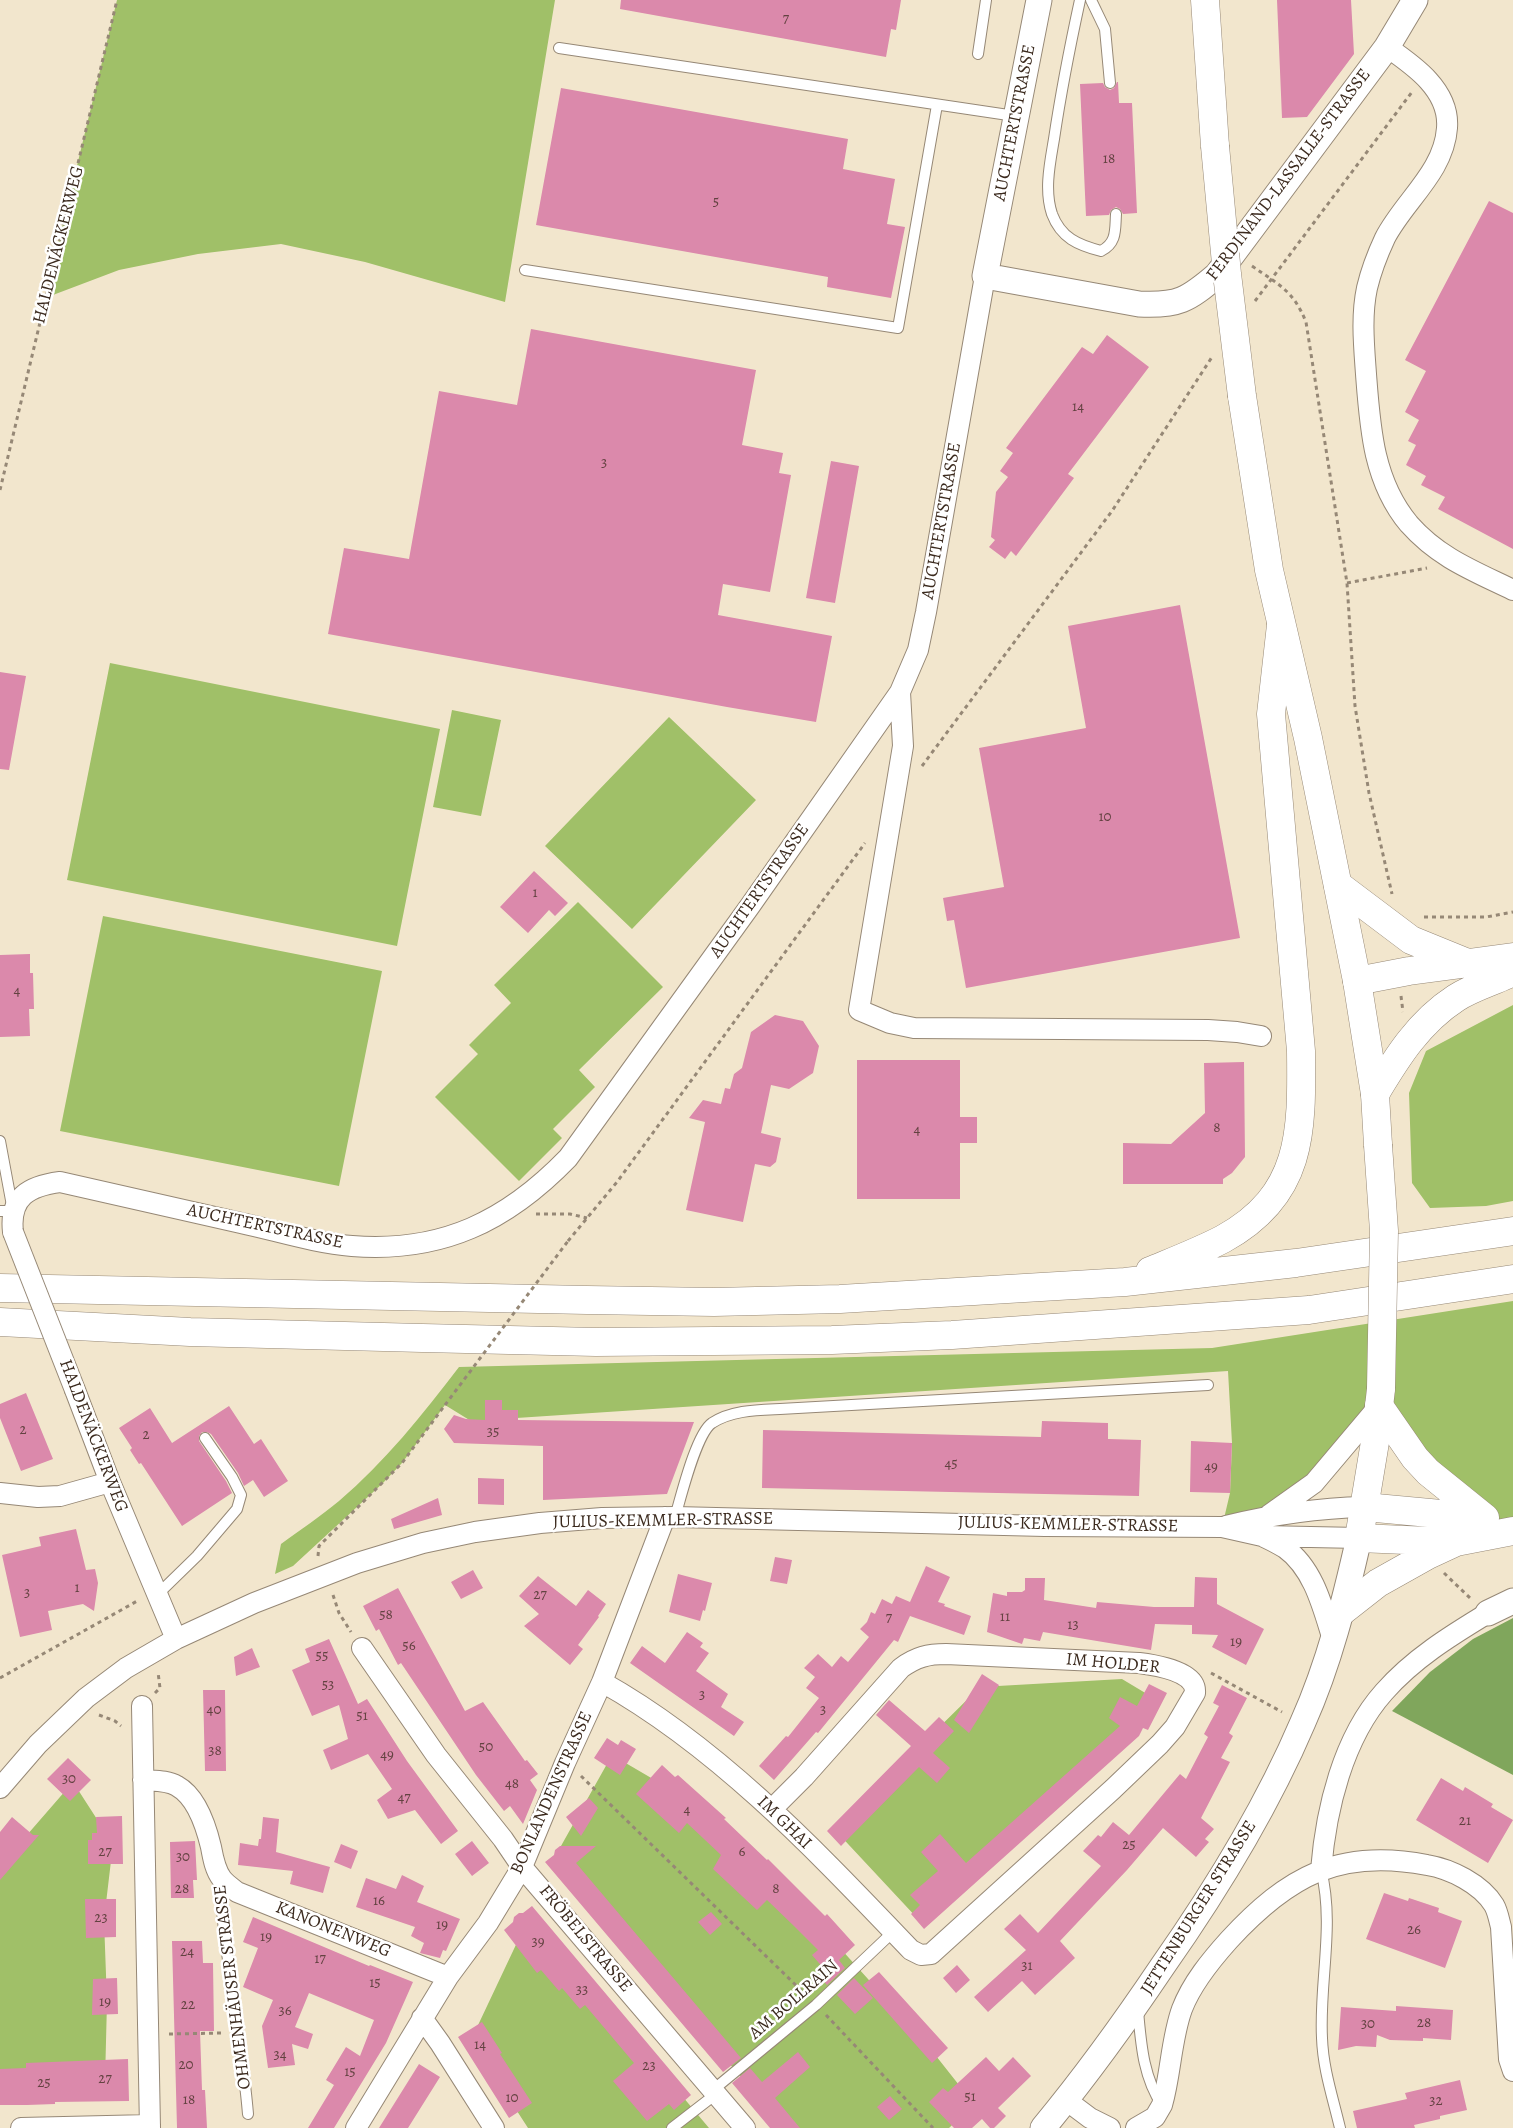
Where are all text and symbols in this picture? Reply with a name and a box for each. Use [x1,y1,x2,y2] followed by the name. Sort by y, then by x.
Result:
[783,10,789,28] house number: 7
[989,43,1041,203] street label: AUCHTERTSTRASSE
[1202,65,1376,285] street label: FERDINAND-LASSALLE-STRASSE
[1103,150,1115,168] house number: 18
[29,164,89,326] street label: HALDENÄCKERWEG
[713,193,719,211] house number: 5
[1072,398,1084,416] house number: 14
[918,441,966,601] street label: AUCHTERTSTRASSE
[601,454,607,472] house number: 3
[1098,808,1112,826] house number: 10
[706,820,814,962] street label: AUCHTERTSTRASSE
[532,884,538,902] house number: 1
[14,982,20,1000] house number: 4
[1213,1119,1221,1137] house number: 8
[914,1121,920,1139] house number: 4
[185,1200,345,1254] street label: AUCHTERTSTRASSE
[54,1357,132,1515] street label: HALDENÄCKERWEG
[19,1421,27,1439] house number: 2
[487,1423,499,1441] house number: 35
[142,1426,150,1444] house number: 2
[944,1455,958,1473] house number: 45
[1204,1458,1218,1476] house number: 49
[553,1508,773,1534] street label: JULIUS-KEMMLER-STRASSE
[958,1512,1178,1538] street label: JULIUS-KEMMLER-STRASSE
[74,1579,80,1597] house number: 1
[24,1584,30,1602] house number: 3
[533,1586,547,1604] house number: 27
[379,1606,393,1624] house number: 58
[1000,1608,1010,1626] house number: 11
[886,1609,892,1627] house number: 7
[1067,1616,1079,1634] house number: 13
[1230,1633,1242,1651] house number: 19
[402,1637,416,1655] house number: 56
[316,1647,328,1665] house number: 55
[1065,1649,1161,1679] street label: IM HOLDER
[322,1676,334,1694] house number: 53
[699,1686,705,1704] house number: 3
[207,1701,221,1719] house number: 40
[820,1701,826,1719] house number: 3
[356,1707,368,1725] house number: 51
[506,1708,598,1878] street label: BONLANDENSTRASSE
[479,1738,493,1756] house number: 50
[208,1742,222,1760] house number: 38
[380,1746,394,1764] house number: 49
[62,1770,76,1788] house number: 30
[505,1775,519,1793] house number: 48
[397,1789,411,1807] house number: 47
[752,1792,816,1854] street label: IM GHAI
[684,1801,690,1819] house number: 4
[1459,1812,1471,1830] house number: 21
[1136,1817,1262,1999] street label: JETTENBURGER STRASSE
[1122,1836,1136,1854] house number: 25
[98,1843,112,1861] house number: 27
[739,1843,745,1861] house number: 6
[176,1848,190,1866] house number: 30
[175,1880,189,1898] house number: 28
[772,1880,780,1898] house number: 8
[534,1881,636,1997] street label: FRÖBELSTRASSE
[210,1883,256,2091] street label: OHMENHÄUSER STRASSE
[373,1892,385,1910] house number: 16
[272,1897,394,1963] street label: KANONENWEG
[94,1909,108,1927] house number: 23
[436,1916,448,1934] house number: 19
[1407,1921,1421,1939] house number: 26
[260,1928,272,1946] house number: 19
[531,1933,545,1951] house number: 39
[180,1943,194,1961] house number: 24
[314,1950,326,1968] house number: 17
[745,1955,843,2045] street label: AM BOLLRAIN
[1021,1957,1033,1975] house number: 31
[369,1974,381,1992] house number: 15
[576,1981,588,1999] house number: 33
[99,1993,111,2011] house number: 19
[181,1996,195,2014] house number: 22
[278,2002,292,2020] house number: 36
[1417,2014,1431,2032] house number: 28
[1361,2015,1375,2033] house number: 30
[474,2036,486,2054] house number: 14
[273,2046,287,2064] house number: 34
[178,2056,194,2074] house number: 20
[642,2057,656,2075] house number: 23
[344,2063,356,2081] house number: 15
[98,2070,112,2088] house number: 27
[37,2074,51,2092] house number: 25
[964,2088,976,2106] house number: 51
[505,2089,519,2107] house number: 10
[183,2091,195,2109] house number: 18
[1429,2092,1443,2110] house number: 32

